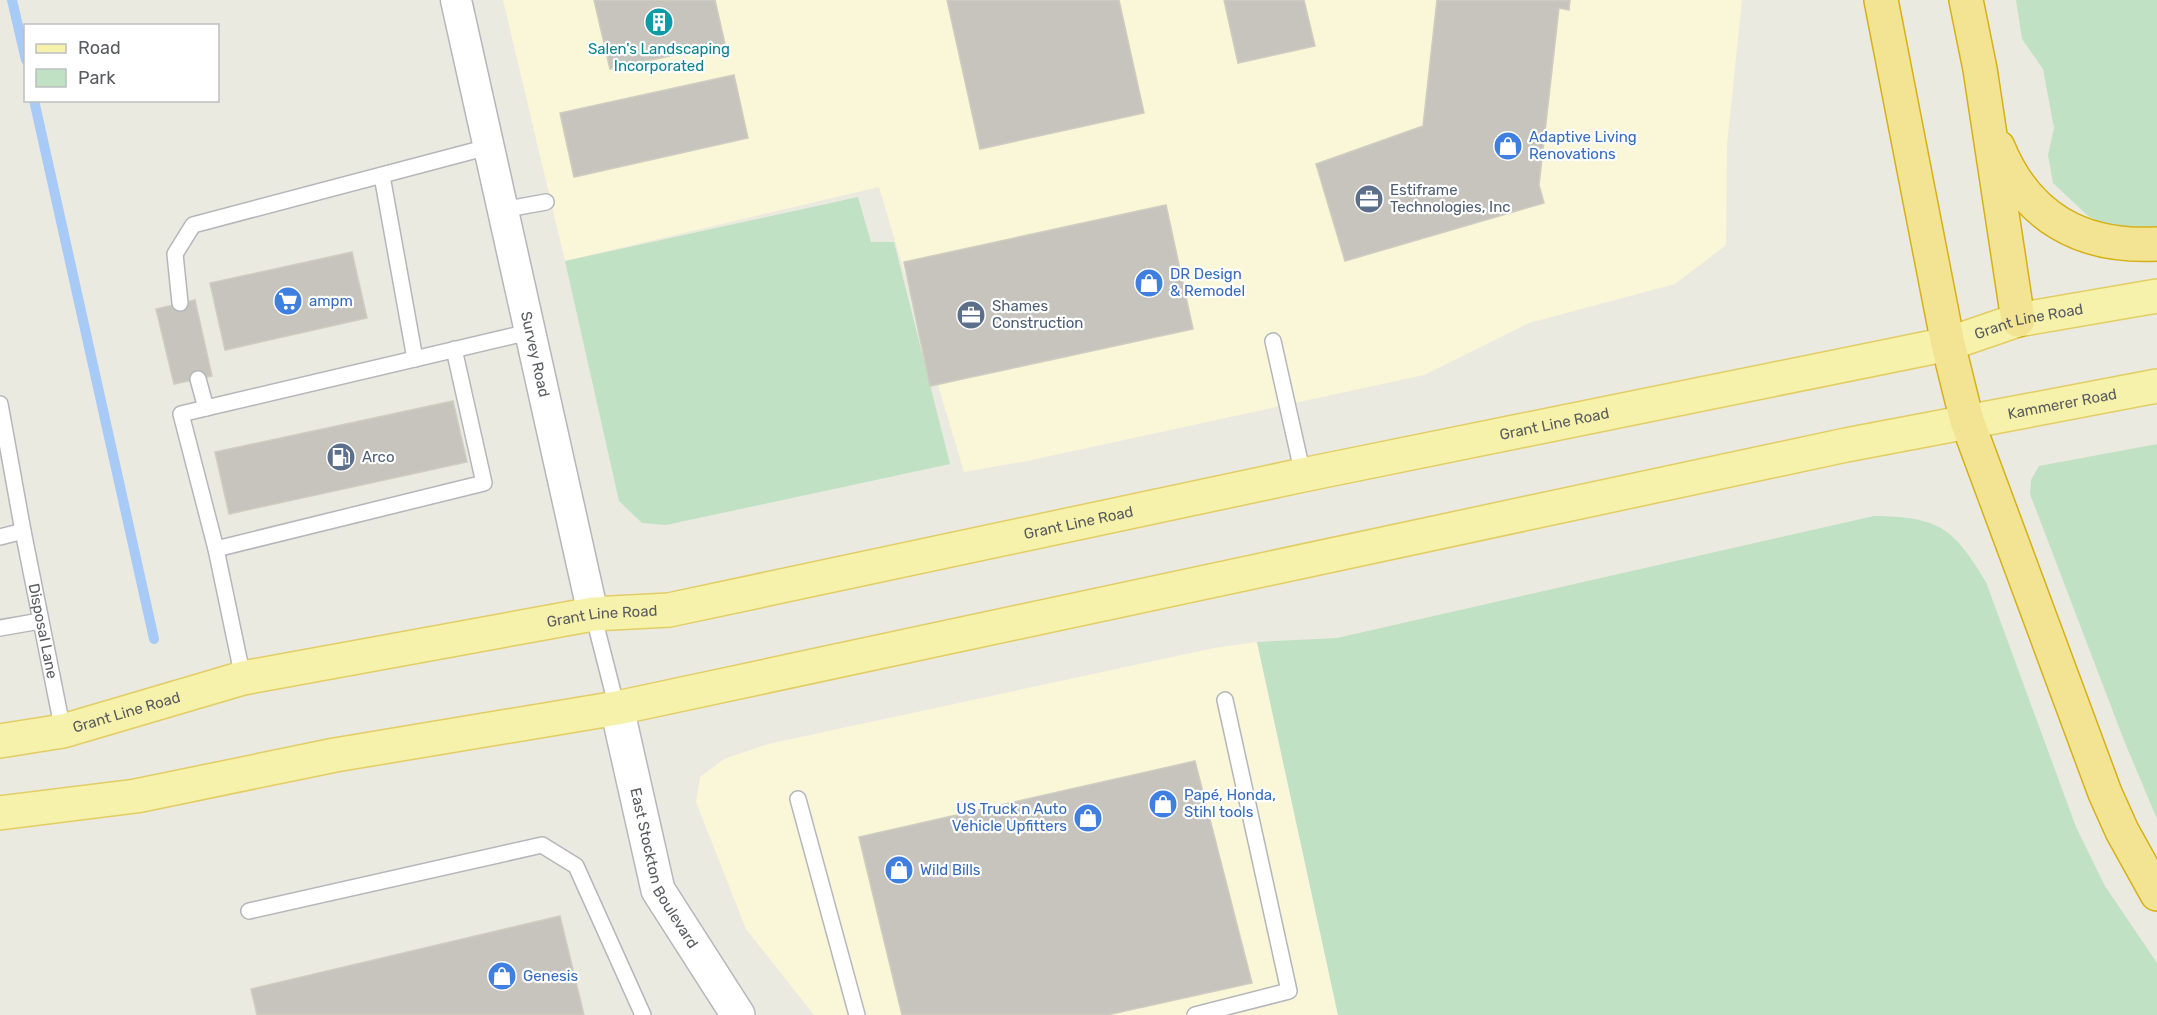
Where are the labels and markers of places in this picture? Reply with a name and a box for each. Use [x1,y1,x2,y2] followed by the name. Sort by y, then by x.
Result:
[643,6,675,38] building icon: Salen's Landscaping Incorporated
[588,40,730,75] place label: Salen's Landscaping Incorporated
[1529,128,1637,163] place label: Adaptive Living Renovations
[1492,130,1524,162] shop icon: Adaptive Living Renovations
[1390,181,1511,216] place label: Estiframe Technologies, Inc
[1353,183,1385,215] office icon: Estiframe Technologies, Inc
[1170,265,1245,300] place label: DR Design & Remodel
[1133,267,1165,299] shop icon: DR Design & Remodel
[272,285,304,317] supermarket icon: ampm
[309,292,353,310] place label: ampm
[992,297,1083,332] place label: Shames Construction
[955,299,987,331] office icon: Shames Construction
[325,441,357,473] fuel station icon: Arco
[362,448,395,466] place label: Arco
[1184,786,1276,821] place label: Papé, Honda, Stihl tools
[1147,788,1179,820] shop icon: Papé, Honda, Stihl tools
[952,800,1067,835] place label: US Truck n Auto Vehicle Upfitters
[1072,802,1104,834] shop icon: US Truck n Auto Vehicle Upfitters
[883,854,915,886] shop icon: Wild Bills
[920,861,981,879] place label: Wild Bills
[486,960,518,992] shop icon: Genesis
[523,967,578,985] place label: Genesis

